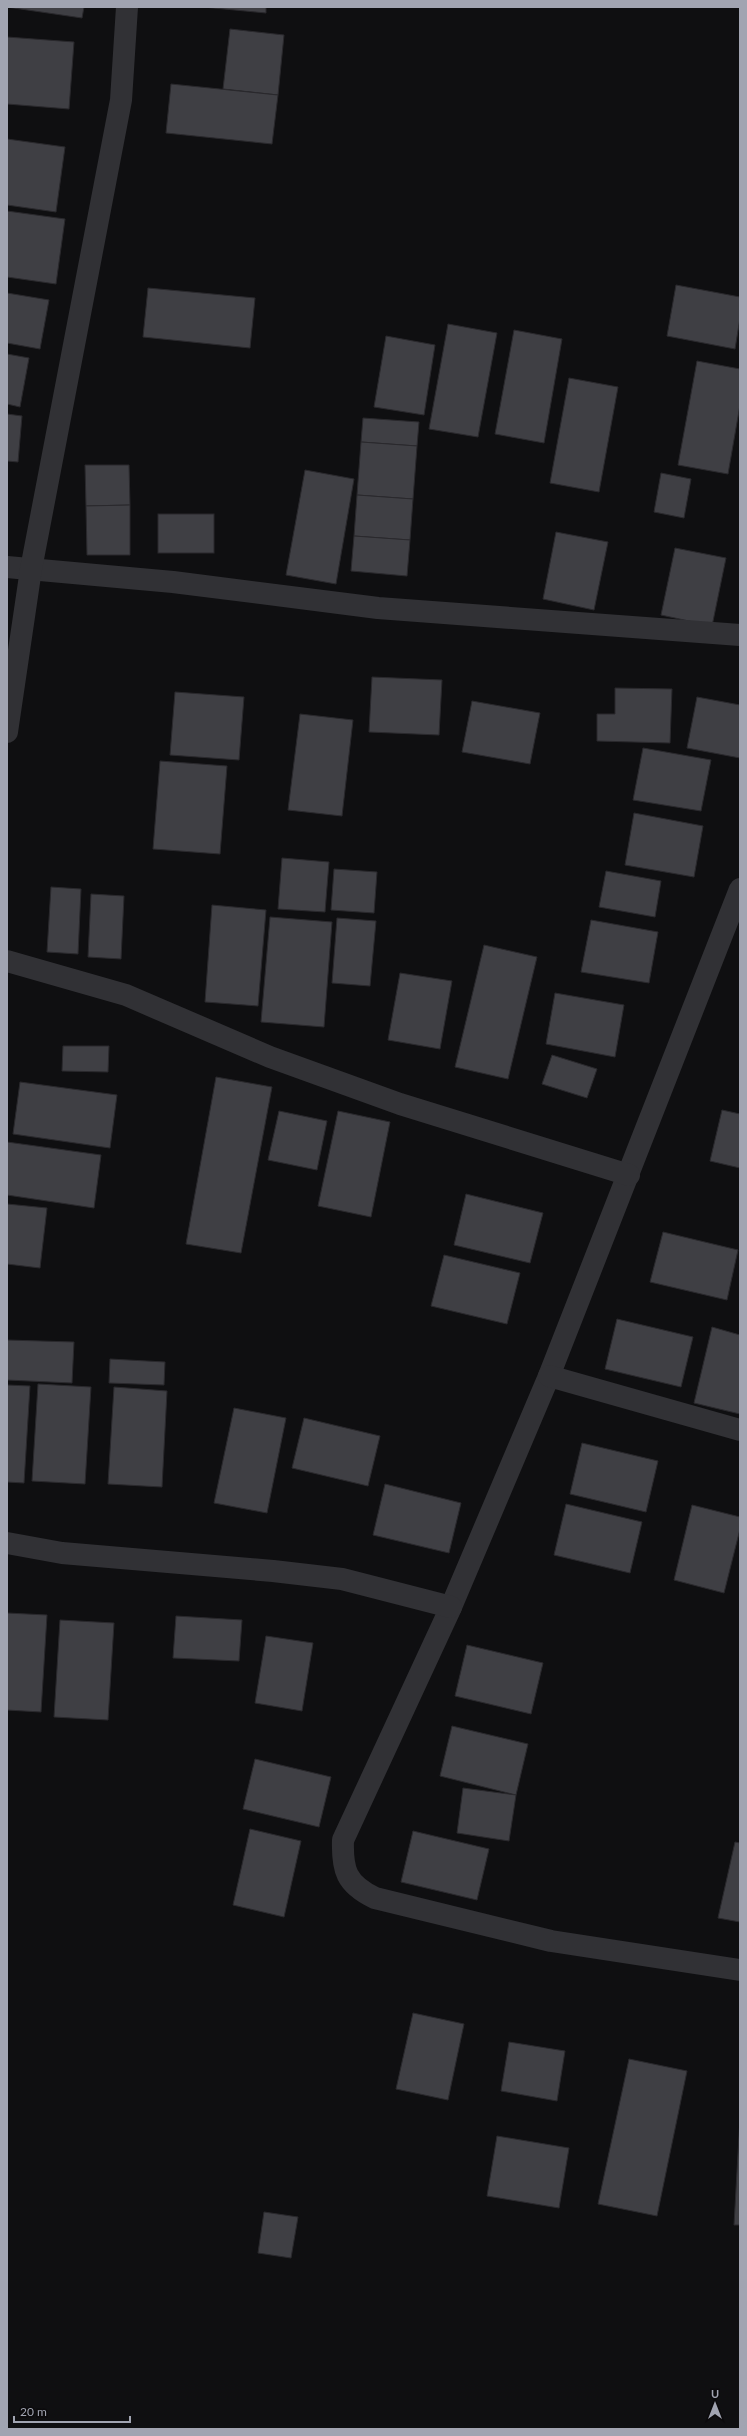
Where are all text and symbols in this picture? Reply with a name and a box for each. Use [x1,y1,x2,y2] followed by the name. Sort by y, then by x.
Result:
[695,2384,735,2424] north arrow
[711,2387,719,2400] text: U
[14,2398,130,2424] scale bar
[20,2404,47,2419] text: 20 m

